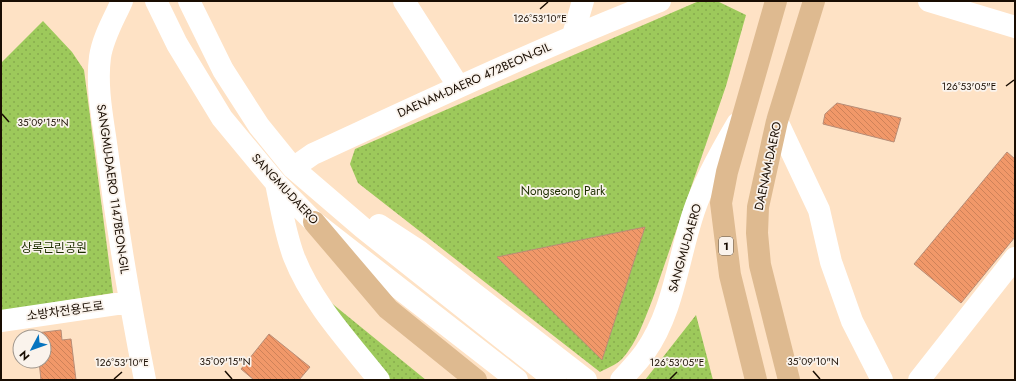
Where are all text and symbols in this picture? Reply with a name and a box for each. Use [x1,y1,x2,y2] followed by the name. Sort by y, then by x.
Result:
[513,11,567,26] text: 126°53'10"E
[394,38,554,122] street label: DAENAM-DAERO 472BEON-GIL
[942,79,996,94] text: 126°53'05"E
[92,103,134,276] street label: SANGMU-DAERO 1147BEON-GIL
[17,115,69,130] text: 35°09'15"N
[750,120,786,212] street label: DAENAM-DAERO
[247,149,323,229] street label: SANGMU-DAERO
[521,182,606,200] park label: Nongseong Park
[664,202,706,294] street label: SANGMU-DAERO
[719,237,733,255] road number: 1
[21,239,87,257] park label: 상록근린공원
[25,297,105,325] street label: 소방차전용도로
[12,329,52,369] north arrow
[16,347,33,364] text: N
[199,354,251,369] text: 35°09'15"N
[787,354,839,369] text: 35°09'10"N
[95,355,149,370] text: 126°53'10"E
[650,355,704,370] text: 126°53'05"E

